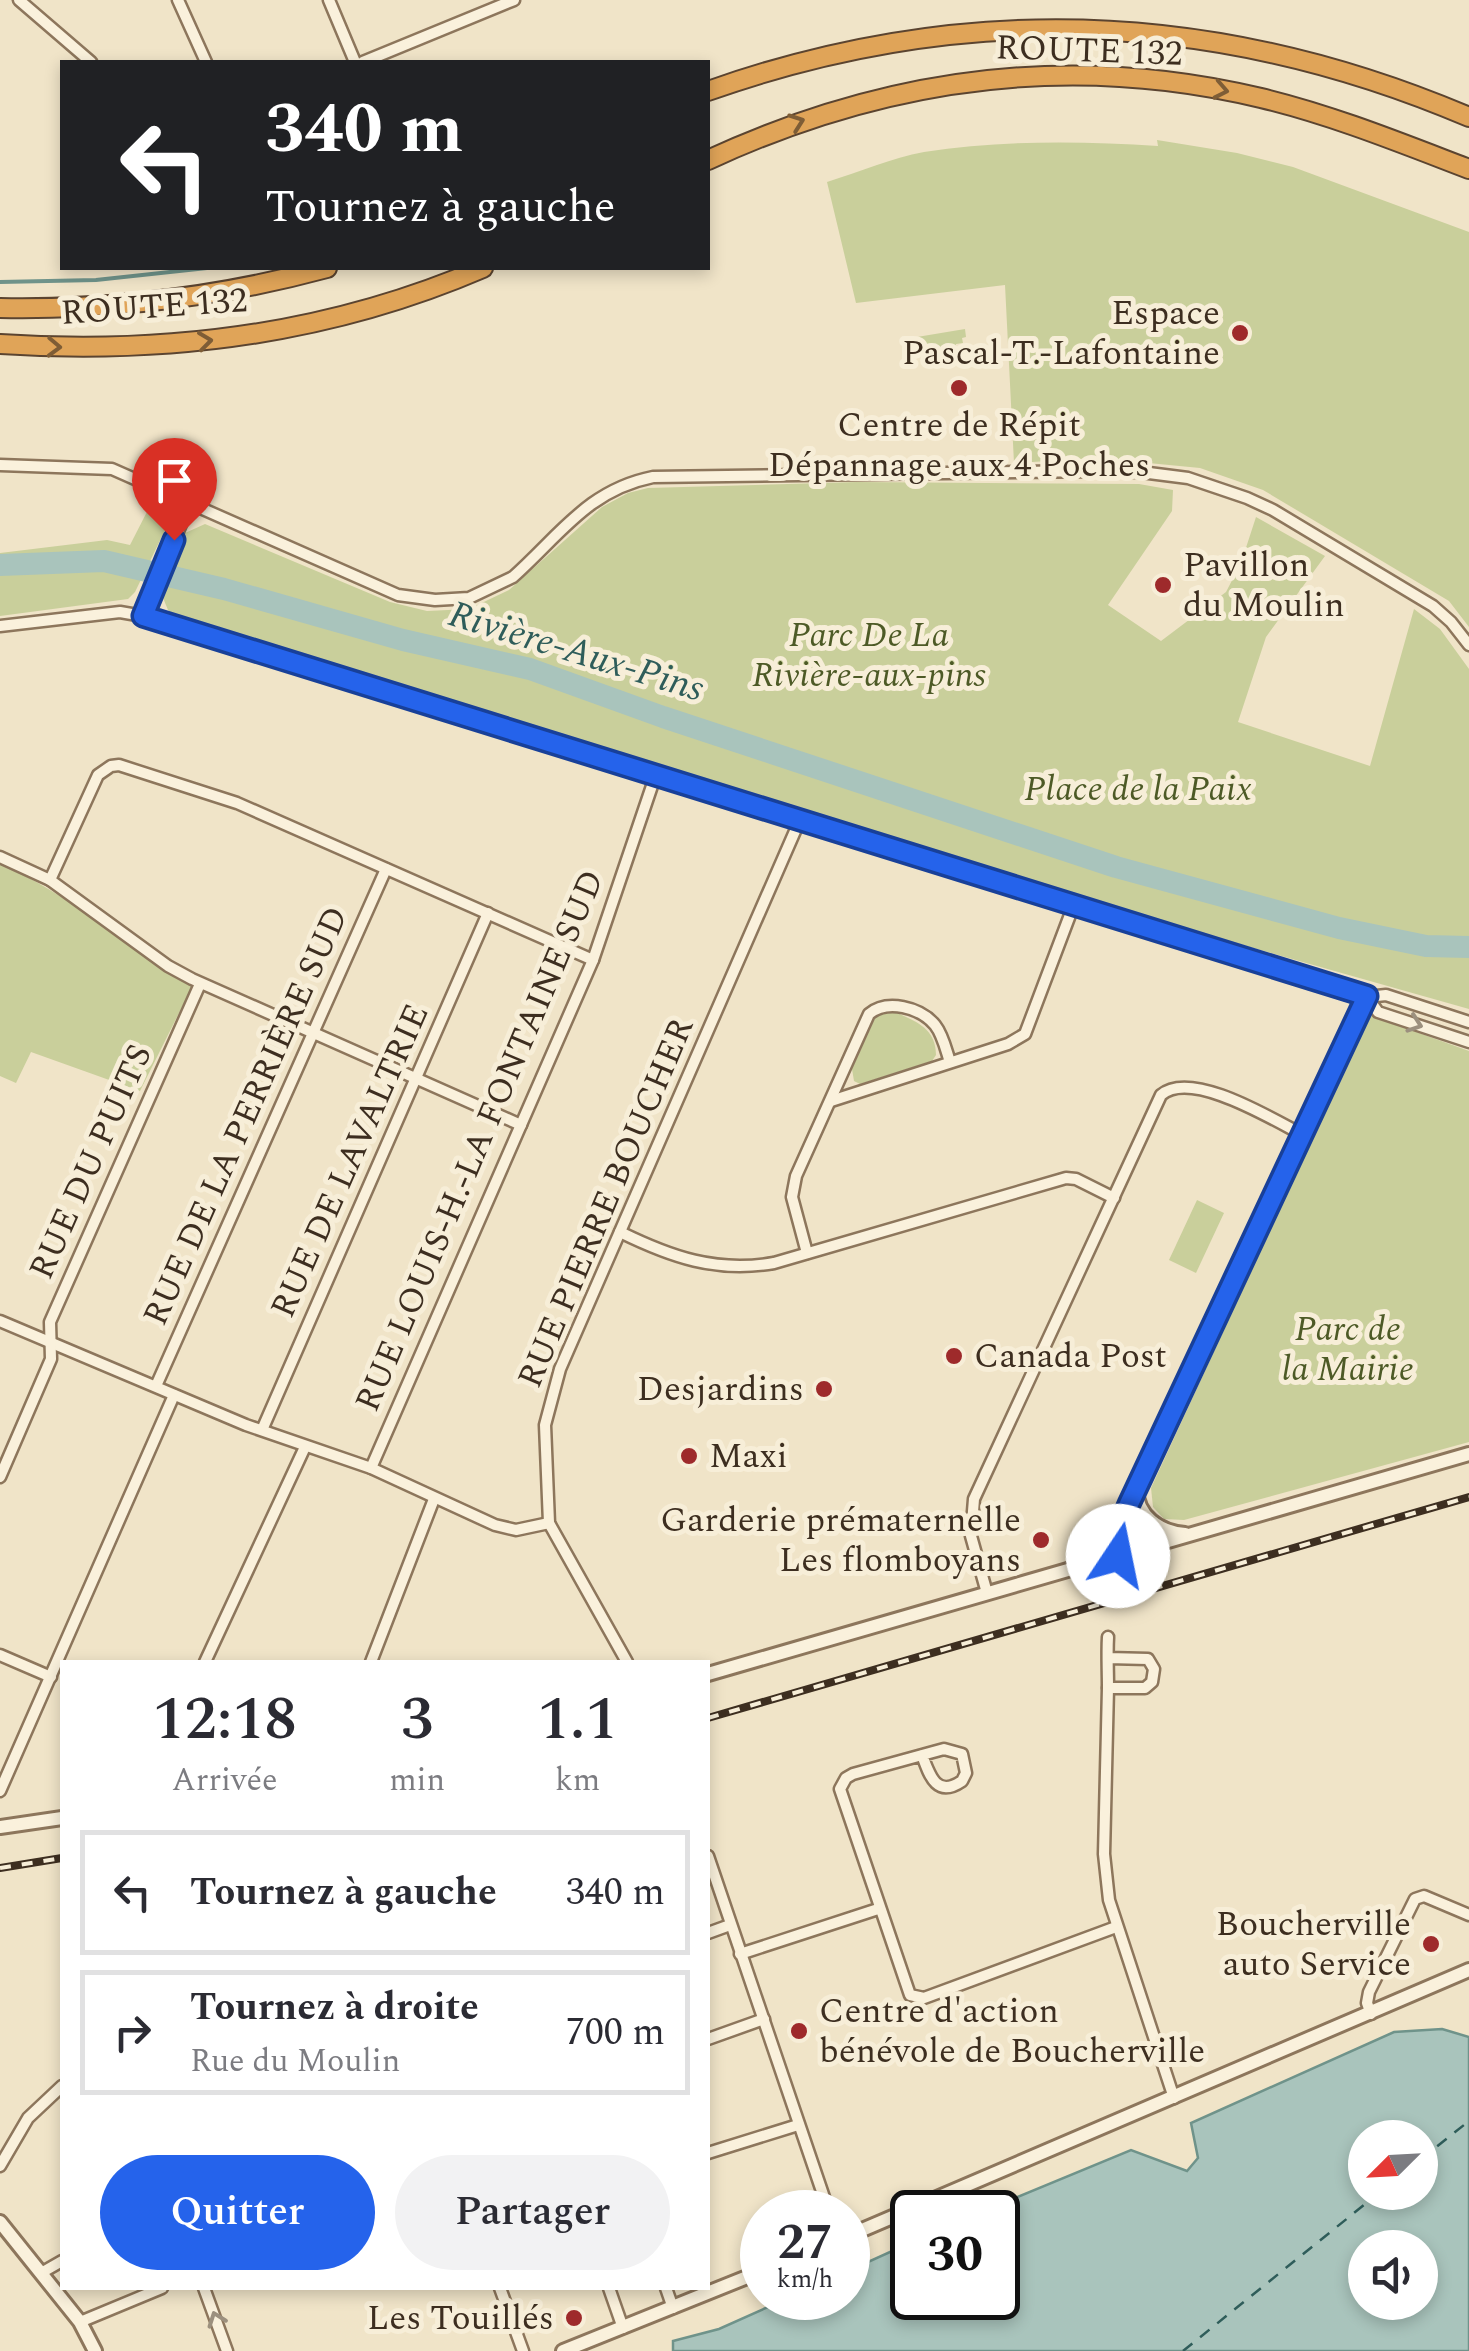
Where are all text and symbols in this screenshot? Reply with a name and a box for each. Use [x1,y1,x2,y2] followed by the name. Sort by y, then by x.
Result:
[995,21,1183,81] street label: ROUTE 132
[265,77,463,183] text: 340 m
[1213,79,1229,100] one-way arrow
[100,100,230,230] icon: left
[788,113,805,134] one-way arrow
[265,173,616,242] text: Tournez à gauche
[59,274,249,340] street label: ROUTE 132
[902,287,1220,380] place label: Espace Pascal-T.-Lafontaine
[1229,322,1251,344] marker: Espace Pascal-T.-Lafontaine
[197,331,213,352] one-way arrow
[46,336,62,357] one-way arrow
[948,377,970,399] marker: Centre de Répit Dépannage aux 4 Poches
[768,399,1150,492] place label: Centre de Répit Dépannage aux 4 Poches
[132,438,217,541] pin
[147,453,202,508] icon: arrive
[1183,539,1345,632] place label: Pavillon du Moulin
[1152,574,1174,596] marker: Pavillon du Moulin
[441,586,711,718] water label: Rivière-Aux-Pins
[752,609,986,702] park label: Parc De La Rivière-aux-pins
[1024,763,1252,816] park label: Place de la Paix
[342,862,618,1420] street label: RUE LOUIS-H.-LA FONTAINE SUD
[129,898,363,1334] street label: RUE DE LA PERRIÈRE SUD
[257,995,443,1327] street label: RUE DE LAVALTRIE
[504,1009,708,1396] street label: RUE PIERRE BOUCHER
[1405,1013,1422,1033] one-way arrow
[15,1036,167,1288] street label: RUE DU PUITS
[1282,1303,1414,1396] park label: Parc de la Mairie
[974,1330,1167,1383] place label: Canada Post
[943,1345,965,1367] marker: Canada Post
[637,1363,804,1416] place label: Desjardins
[813,1378,835,1400] marker: Desjardins
[709,1430,788,1483] place label: Maxi
[678,1445,700,1467] marker: Maxi
[660,1494,1021,1587] place label: Garderie prématernelle Les flomboyans
[1066,1504,1170,1608] position arrow
[1030,1529,1052,1551] marker: Garderie prématernelle Les flomboyans
[152,1674,297,1766] text: 12:18
[401,1674,433,1766] text: 3
[538,1674,618,1766] text: 1.1
[172,1756,277,1805] text: Arrivée
[389,1756,445,1805] text: min
[555,1756,600,1805] text: km
[190,1864,497,1922] text: Tournez à gauche
[566,1864,665,1922] text: 340 m
[105,1865,160,1920] icon: left
[1216,1898,1411,1991] place label: Boucherville auto Service
[1420,1933,1442,1955] marker: Boucherville auto Service
[190,1979,479,2037] text: Tournez à droite
[819,1985,1205,2078] place label: Centre d'action bénévole de Boucherville
[566,2004,665,2062] text: 700 m
[105,2005,160,2060] icon: right
[788,2020,810,2042] marker: Centre d'action bénévole de Boucherville
[190,2037,400,2086] text: Rue du Moulin
[1348,2120,1438,2210] north arrow
[1348,2120,1438,2320] map controls
[100,2155,375,2270] button: Quitter
[395,2155,670,2270] button: Partager
[890,2190,1020,2320] speed limit sign: 30
[777,2205,833,2281] text: 27
[1348,2230,1438,2320] button: sound
[777,2261,833,2299] text: km/h
[367,2292,554,2345] place label: Les Touillés
[563,2307,585,2329] marker: Les Touillés
[207,2312,228,2329] one-way arrow

